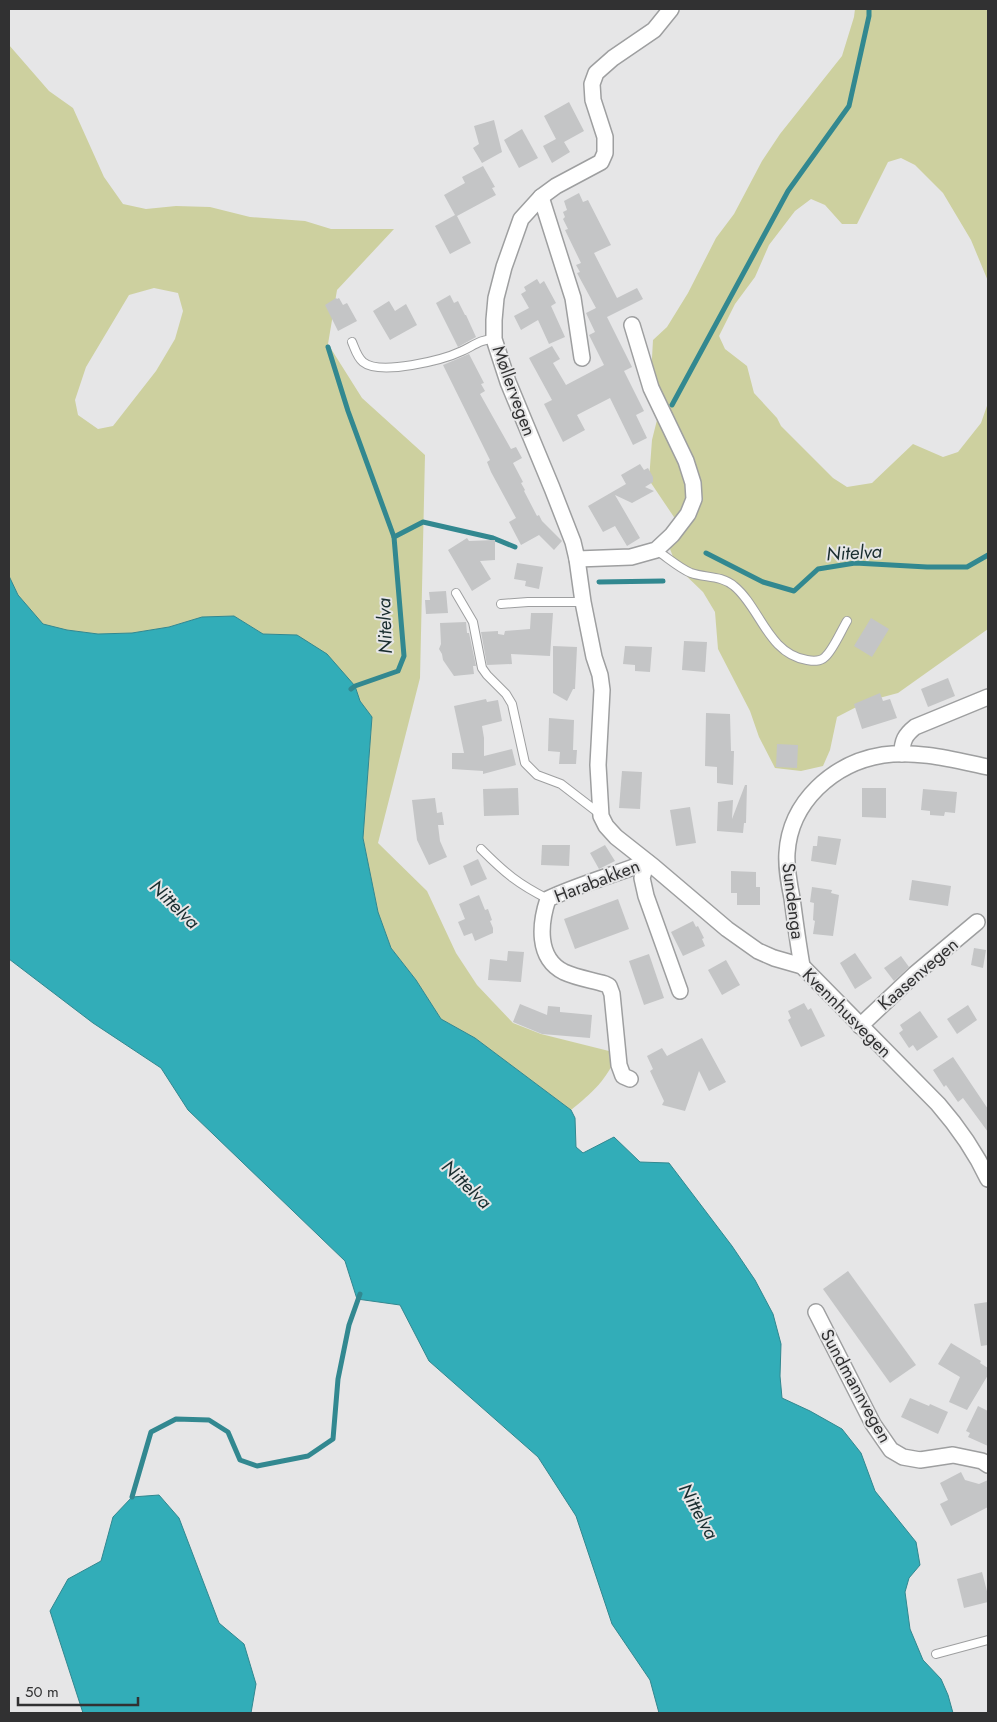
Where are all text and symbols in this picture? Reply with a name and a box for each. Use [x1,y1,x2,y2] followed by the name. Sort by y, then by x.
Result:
[486,342,542,440] street label: Møllervegen
[825,538,883,567] water label: Nitelva
[370,597,399,654] water label: Nitelva
[551,853,643,909] street label: Harabakken
[775,861,811,941] street label: Sundenga
[144,874,206,935] water label: Nittelva
[872,932,964,1016] street label: Kaasenvegen
[796,962,898,1064] street label: Kvennhusvegen
[436,1154,498,1215] water label: Nittelva
[814,1324,898,1448] street label: Sundmannvegen
[672,1478,725,1545] water label: Nittelva
[18,1674,138,1706] scale bar
[25,1681,59,1703] text: 50 m

